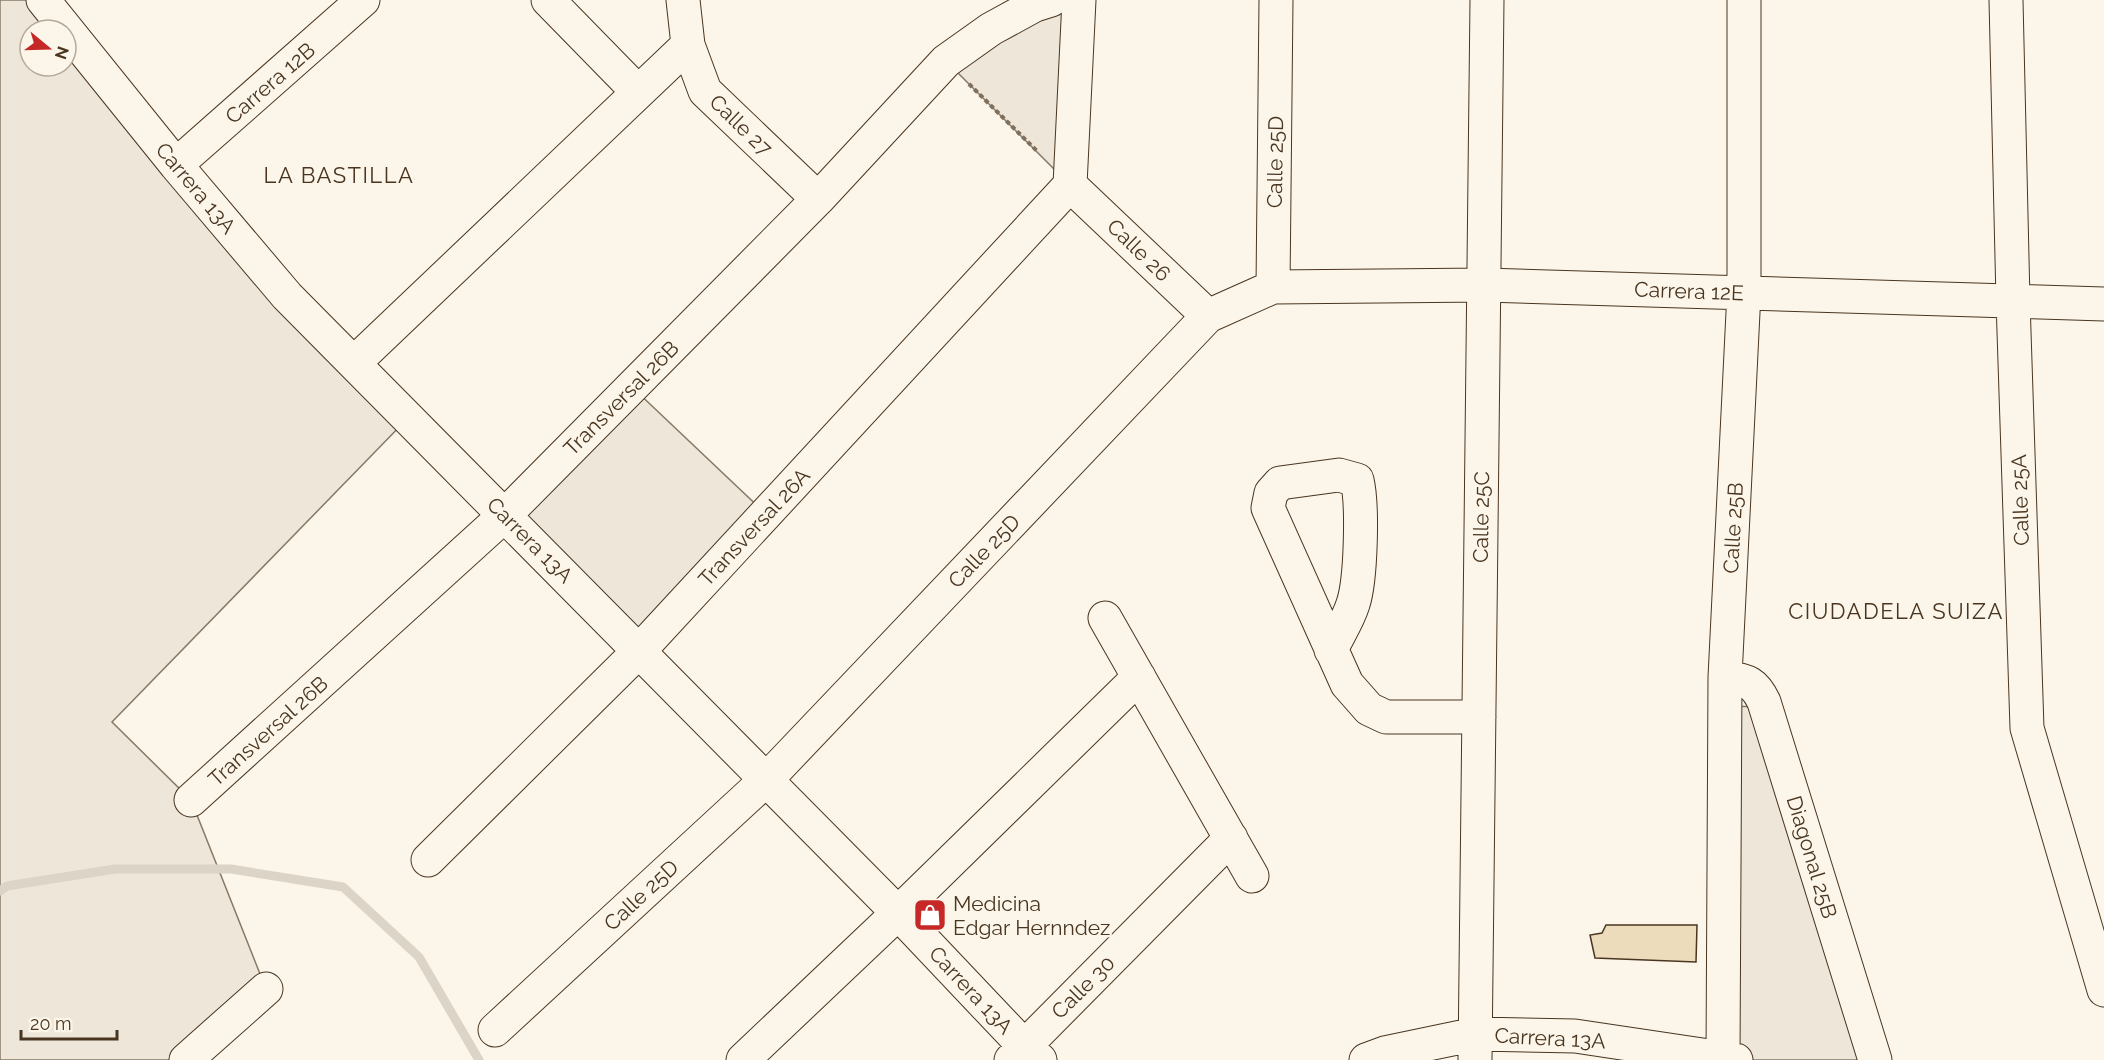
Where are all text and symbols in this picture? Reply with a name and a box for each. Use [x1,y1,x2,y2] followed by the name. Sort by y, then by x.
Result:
[18,18,78,78] north arrow
[220,37,320,129] street label: Carrera 12B
[51,44,73,62] text: N
[705,89,778,161] street label: Calle 27
[1262,116,1288,208] street label: Calle 25D
[151,137,241,239] street label: Carrera 13A
[264,162,414,188] district label: LA BASTILLA
[1102,214,1176,286] street label: Calle 26
[1634,277,1744,305] street label: Carrera 12E
[558,335,684,461] street label: Transversal 26B
[2006,454,2034,546] street label: Calle 25A
[693,463,815,591] street label: Transversal 26A
[1468,471,1494,563] street label: Calle 25C
[1718,482,1748,574] street label: Calle 25B
[482,492,578,588] street label: Carrera 13A
[943,509,1025,593] street label: Calle 25D
[1788,598,2004,624] district label: CIUDADELA SUIZA
[203,671,333,791] street label: Transversal 26B
[1781,793,1843,921] street label: Diagonal 25B
[599,854,683,936] street label: Calle 25D
[953,891,1110,940] place label: Medicina Edgar Hernndez
[912,897,948,933] shop icon: Medicina Edgar Hernndez
[924,941,1018,1039] street label: Carrera 13A
[1046,950,1120,1024] street label: Calle 30
[21,1003,117,1041] scale bar
[30,1013,72,1034] text: 20 m
[1494,1023,1606,1053] street label: Carrera 13A

